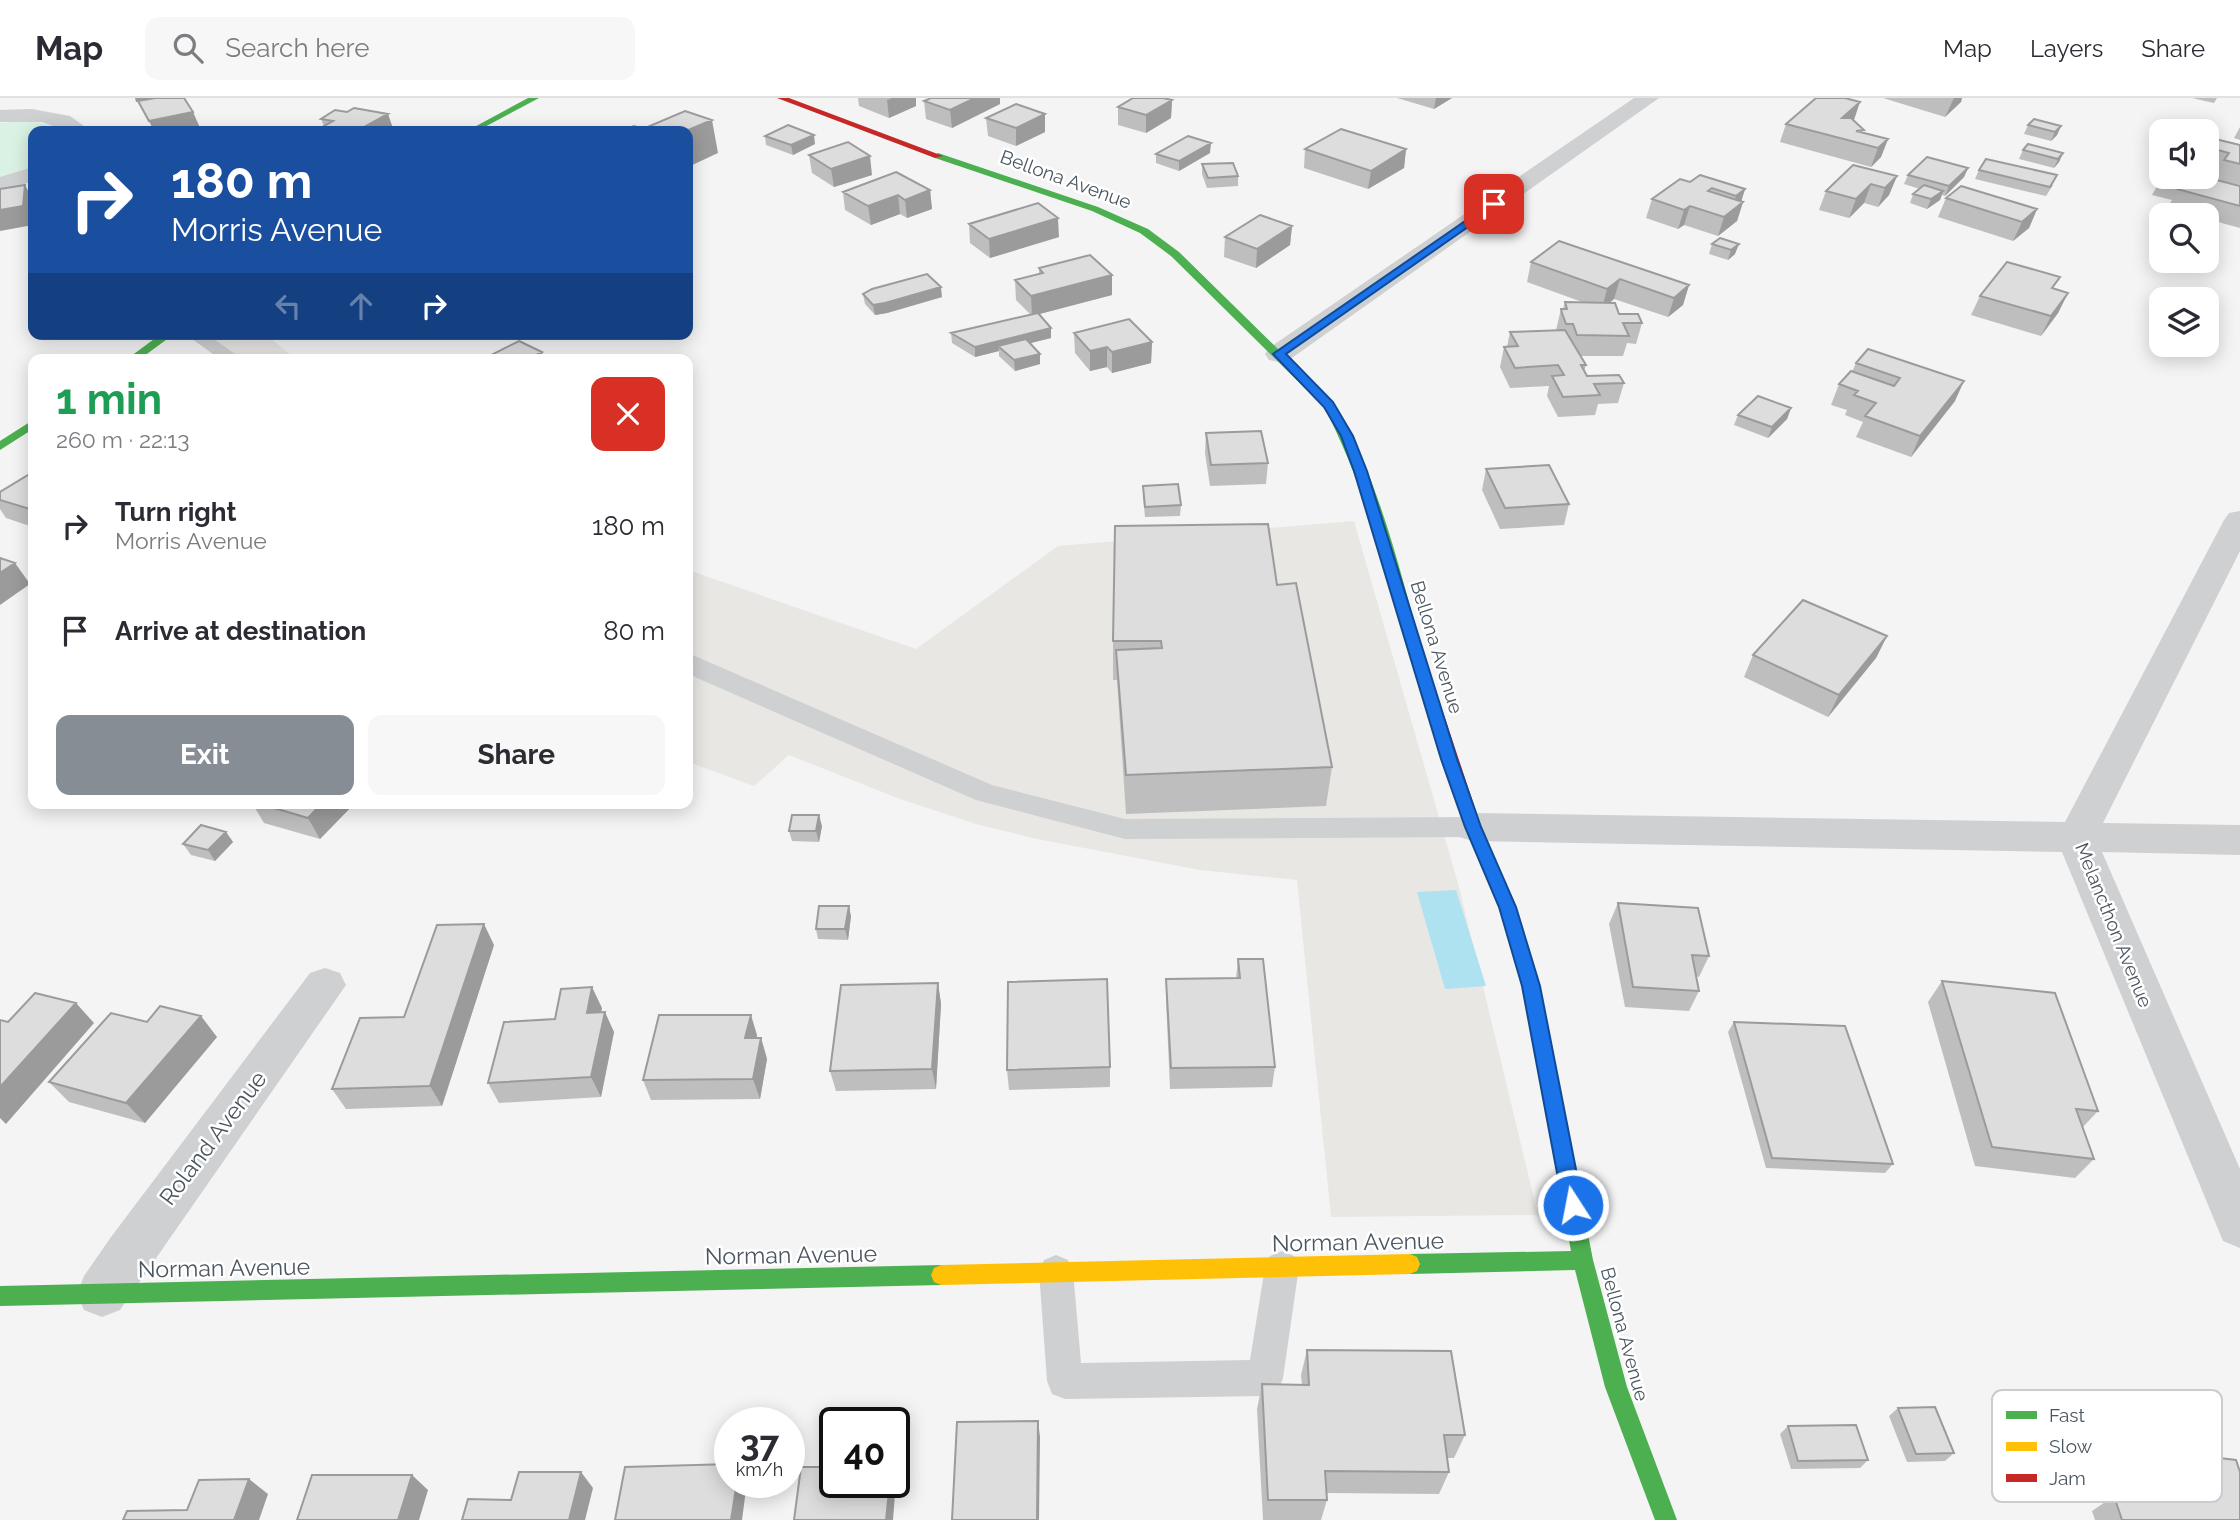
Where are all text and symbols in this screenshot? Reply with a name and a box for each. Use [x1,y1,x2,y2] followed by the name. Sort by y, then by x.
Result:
[145,17,635,80] search box
[35,29,103,68] text: Map
[169,29,207,67] icon: search
[225,33,370,63] text: Search here
[1943,34,1992,63] text: Map
[2030,34,2103,63] text: Layers
[2141,34,2205,63] text: Share
[2149,119,2219,357] map controls
[2149,119,2219,189] button: sound
[997,145,1135,213] street label: Bellona Avenue
[171,152,312,209] text: 180 m
[56,154,147,245] icon: right
[1464,174,1524,234] pin
[1475,185,1513,223] icon: arrive
[2149,203,2219,273] button: search
[171,211,382,248] text: Morris Avenue
[269,287,307,325] icon: left
[342,287,380,325] icon: ahead
[415,287,453,325] icon: right
[2149,287,2219,357] button: layers
[56,375,162,424] text: 1 min
[591,377,665,451] button: close
[56,426,189,453] text: 260 m · 22:13
[115,497,236,527] text: Turn right
[56,507,94,545] icon: right
[592,511,665,541] text: 180 m
[115,527,267,554] text: Morris Avenue
[1406,578,1468,716] street label: Bellona Avenue
[56,612,94,650] icon: arrive
[115,616,366,646] text: Arrive at destination
[603,616,665,646] text: 80 m
[56,715,354,795] button: Exit
[368,715,665,795] button: Share
[2071,840,2157,1010] street label: Melancthon Avenue
[153,1065,272,1210] street label: Roland Avenue
[1536,1168,1610,1242] position arrow
[1272,1226,1444,1257] street label: Norman Avenue
[705,1239,877,1270] street label: Norman Avenue
[138,1252,310,1283] street label: Norman Avenue
[1597,1265,1653,1403] street label: Bellona Avenue
[1992,1390,2222,1502] legend
[2049,1404,2085,1426] text: Fast
[819,1407,910,1498] speed limit sign: 40
[740,1423,779,1464] text: 37
[2049,1435,2093,1457] text: Slow
[736,1459,783,1480] text: km/h
[2049,1467,2086,1489] text: Jam

